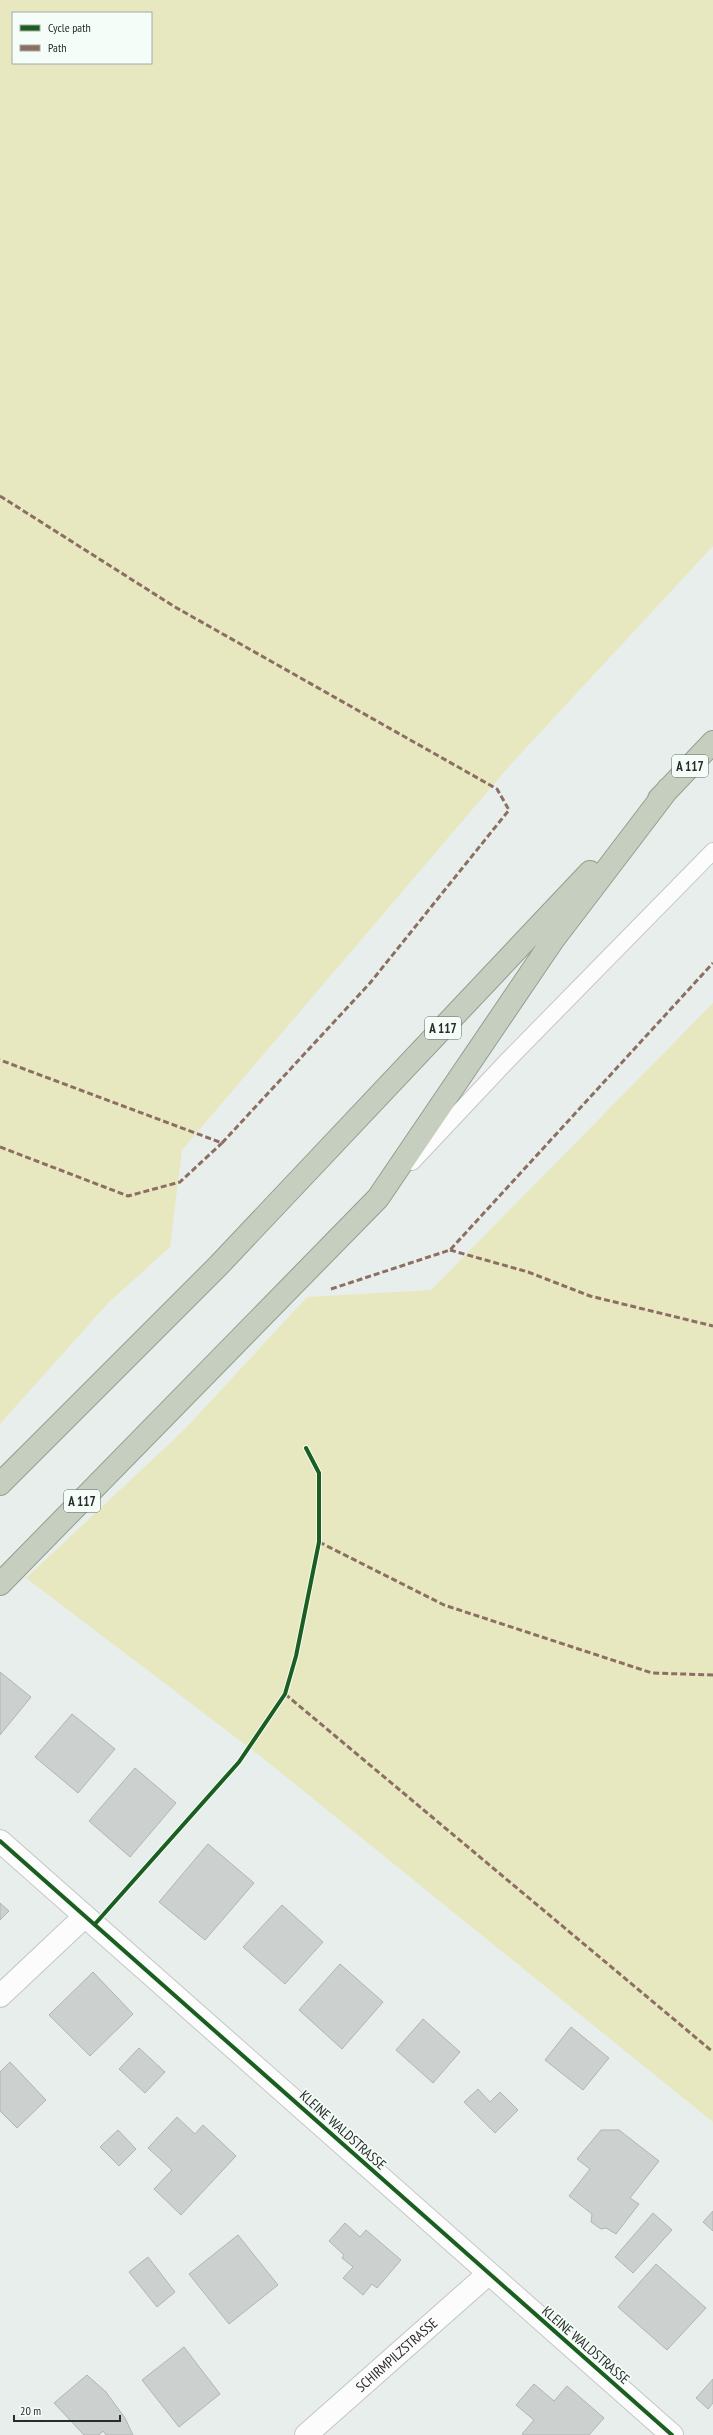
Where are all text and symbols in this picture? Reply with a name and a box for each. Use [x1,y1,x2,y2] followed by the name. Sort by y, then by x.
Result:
[12,12,152,64] legend
[48,20,91,35] text: Cycle path
[48,40,66,55] text: Path
[672,755,708,777] road number: A 117
[425,1017,461,1039] road number: A 117
[64,1490,100,1512] road number: A 117
[296,2086,390,2174] street label: KLEINE WALDSTRASSE
[538,2302,634,2388] street label: KLEINE WALDSTRASSE
[352,2314,441,2396] street label: SCHIRMPILZSTRASSE
[14,2397,120,2423] scale bar
[20,2403,41,2418] text: 20 m

